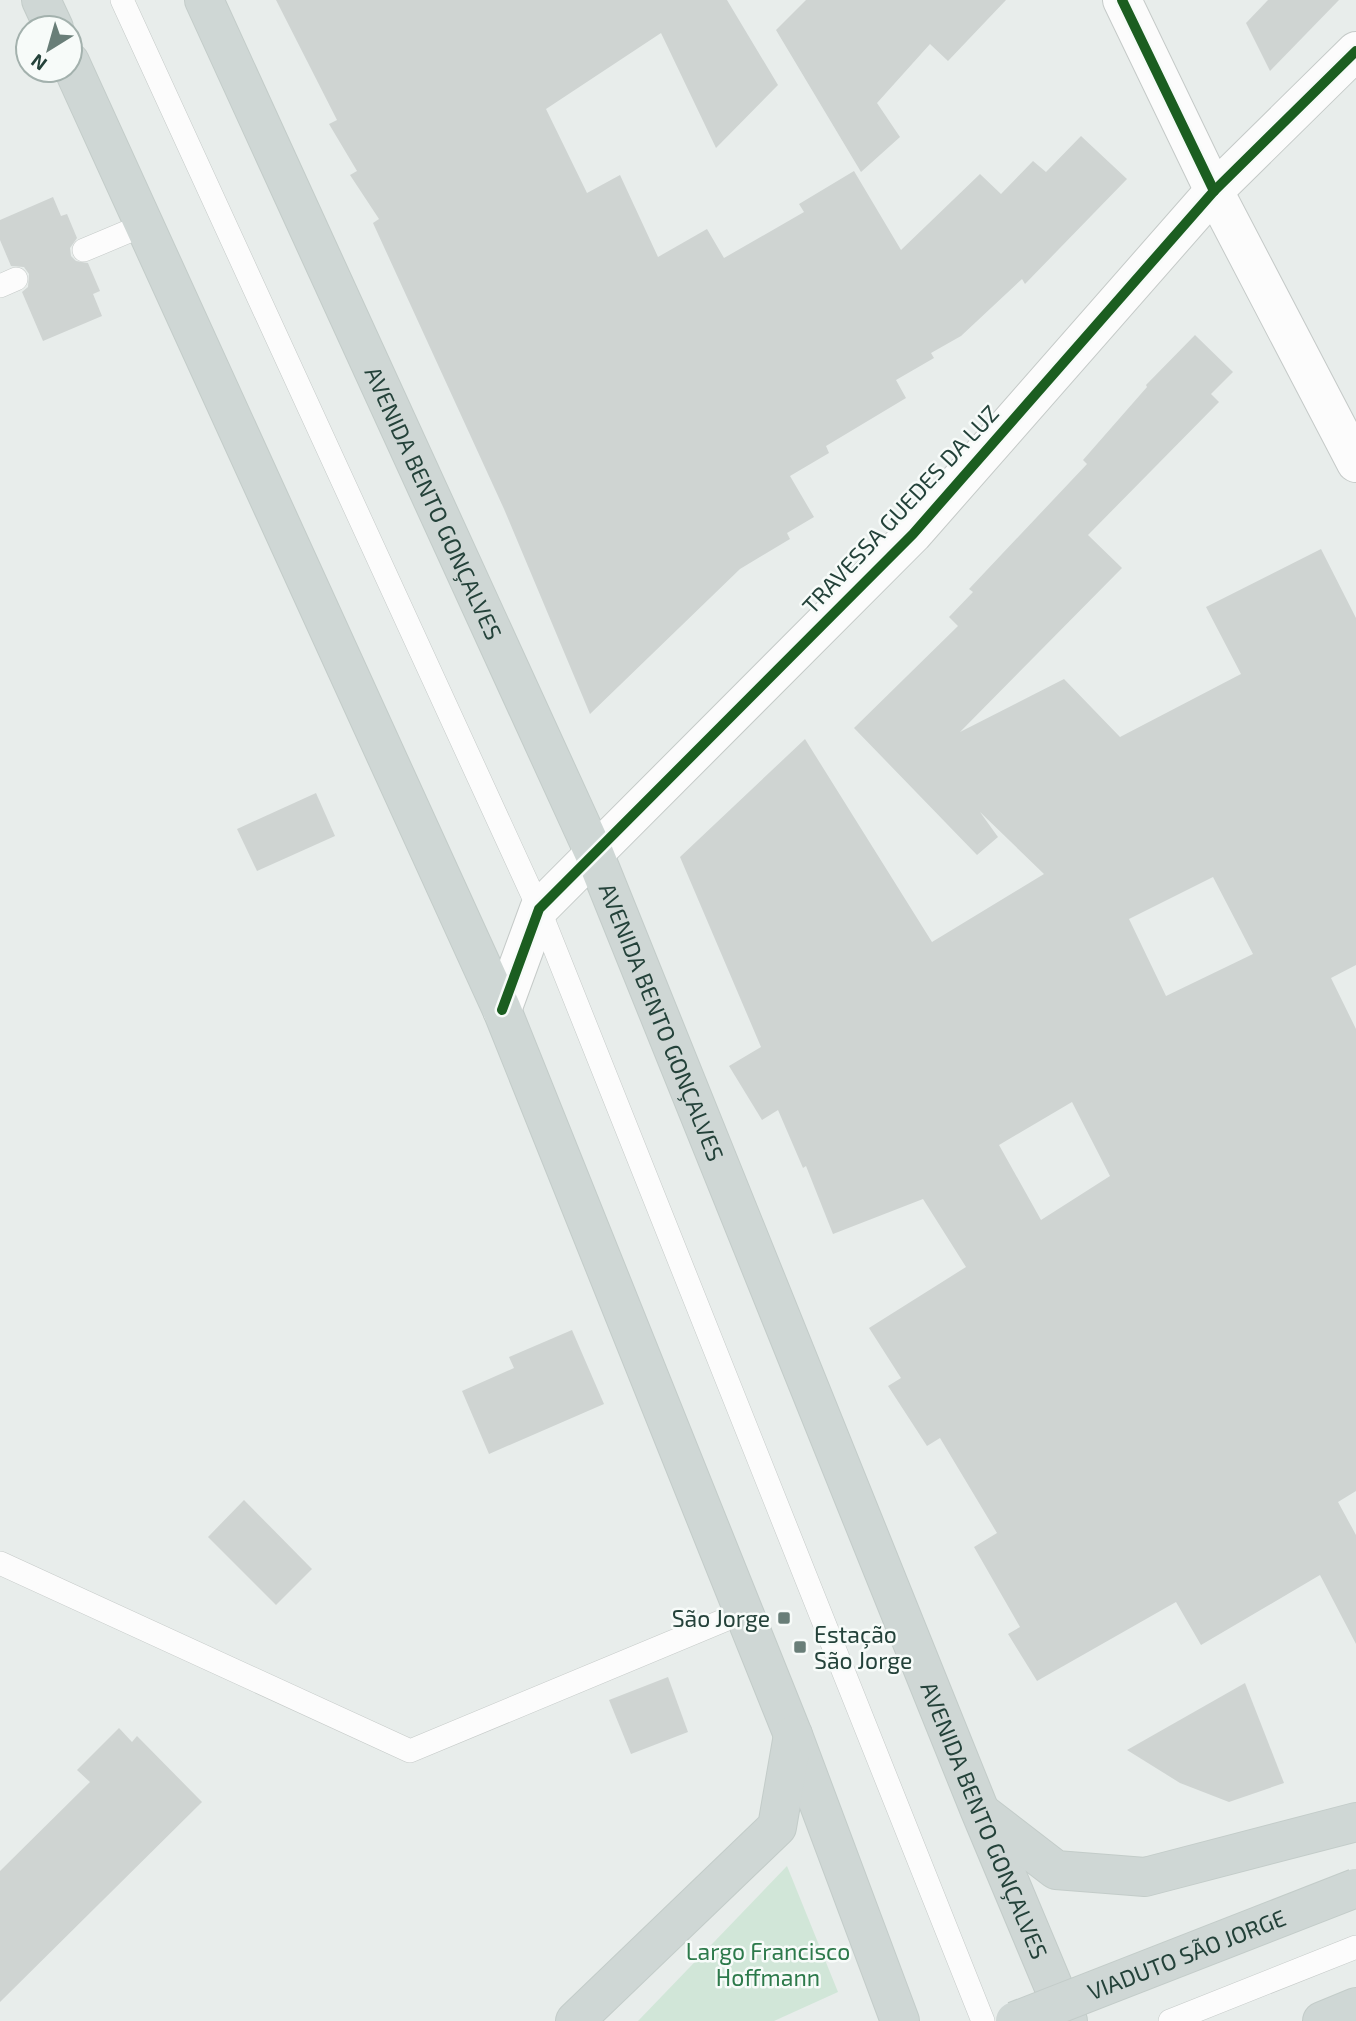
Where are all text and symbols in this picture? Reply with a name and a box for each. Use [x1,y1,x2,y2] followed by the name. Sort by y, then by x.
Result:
[14,14,84,84] north arrow
[26,50,51,76] text: N
[359,362,508,644] street label: AVENIDA BENTO GONÇALVES
[796,399,1004,619] street label: TRAVESSA GUEDES DA LUZ
[594,879,731,1165] street label: AVENIDA BENTO GONÇALVES
[672,1604,770,1632] place label: São Jorge
[776,1610,792,1626] marker: São Jorge
[814,1620,912,1674] place label: Estação São Jorge
[792,1639,808,1655] marker: Estação São Jorge
[915,1678,1054,1963] street label: AVENIDA BENTO GONÇALVES
[1083,1903,1290,2005] street label: VIADUTO SÃO JORGE
[686,1937,850,1991] park label: Largo Francisco Hoffmann

